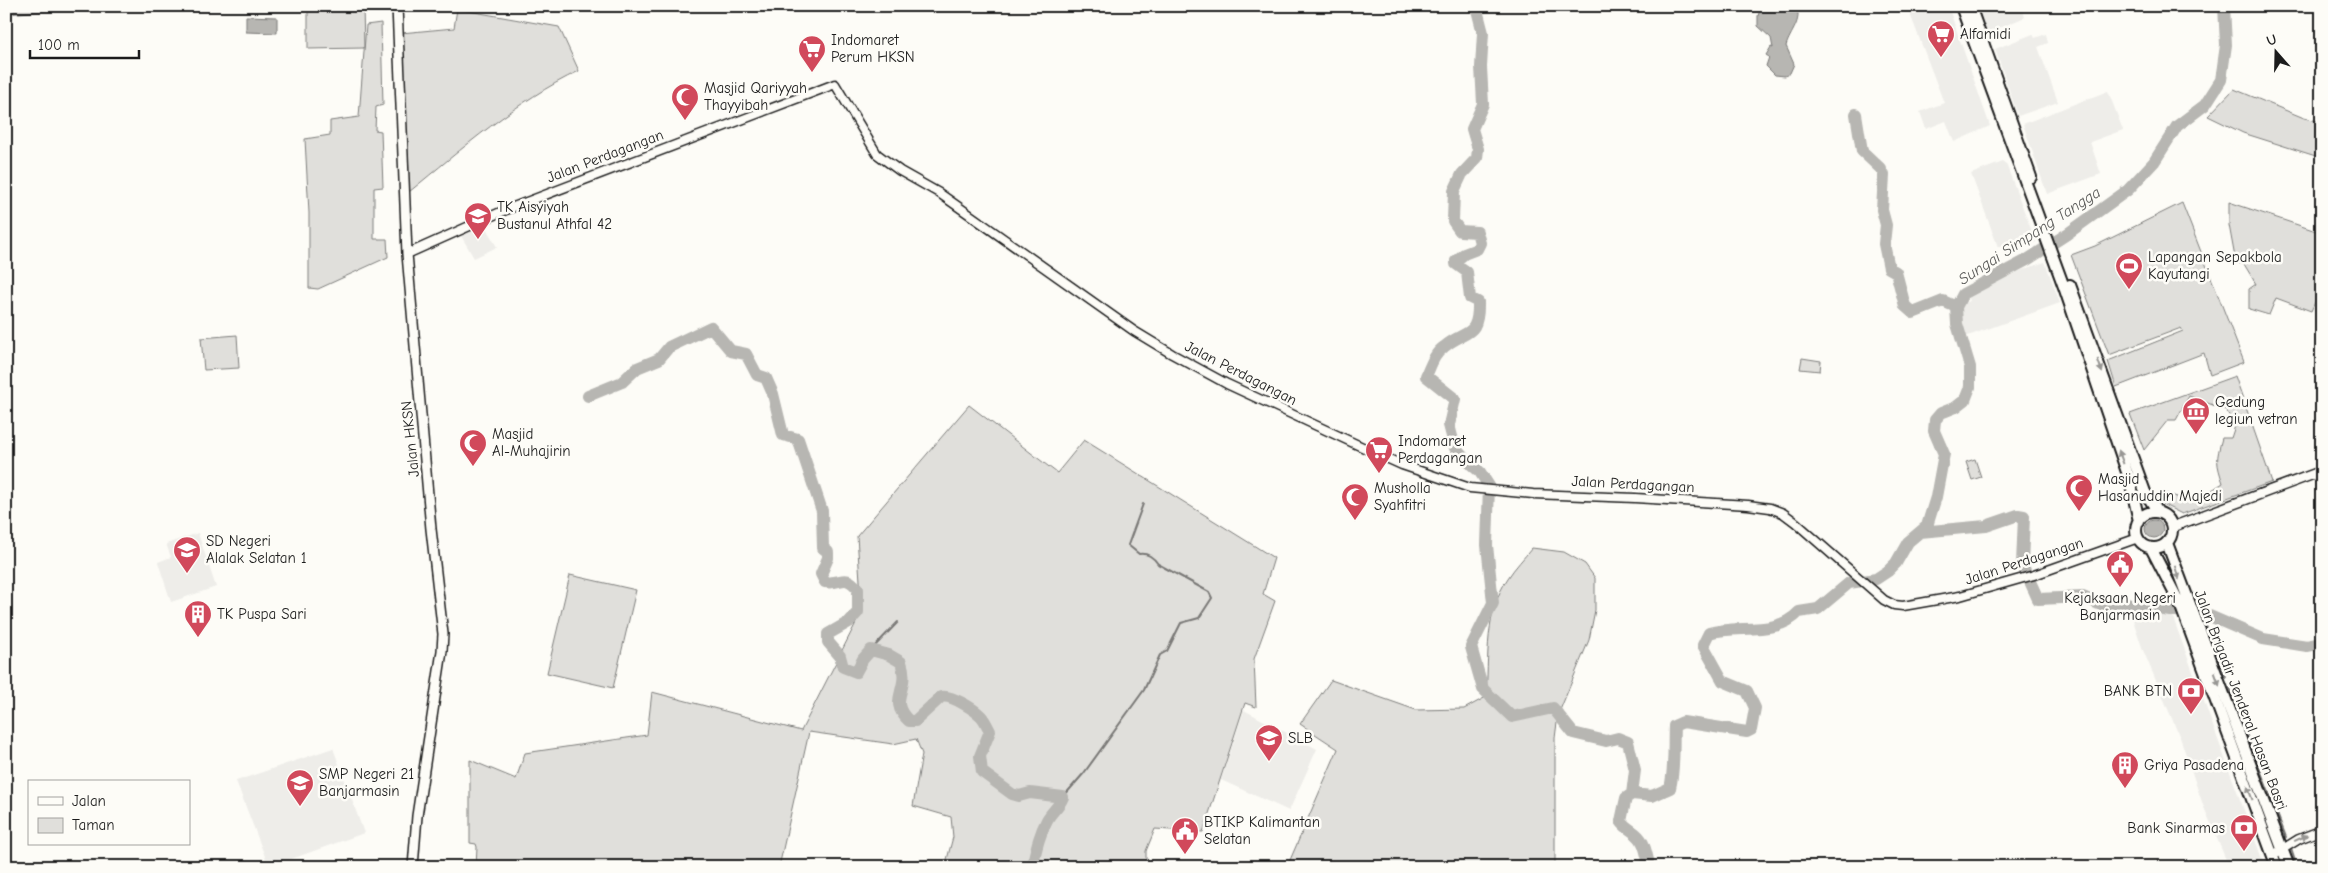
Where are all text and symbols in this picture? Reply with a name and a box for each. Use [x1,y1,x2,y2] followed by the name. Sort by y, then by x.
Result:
[1926,19,1956,58] supermarket icon: Alfamidi
[1960,25,2011,43] place label: Alfamidi
[30,28,139,60] scale bar
[2250,28,2300,78] north arrow
[831,31,915,66] place label: Indomaret Perum HKSN
[2264,31,2279,50] text: U
[797,34,827,73] supermarket icon: Indomaret Perum HKSN
[38,36,80,54] text: 100 m
[704,79,807,114] place label: Masjid Qariyyah Thayyibah
[670,82,700,121] mosque icon: Masjid Qariyyah Thayyibah
[544,125,666,187] street label: Jalan Perdagangan
[1955,183,2104,288] water label: Sungai Simpang Tangga
[497,198,612,233] place label: TK Aisyiyah Bustanul Athfal 42
[463,201,493,240] school or university icon: TK Aisyiyah Bustanul Athfal 42
[2148,248,2282,283] place label: Lapangan Sepakbola Kayutangi
[2114,251,2144,290] sports icon: Lapangan Sepakbola Kayutangi
[1182,337,1300,409] street label: Jalan Perdagangan
[2096,359,2104,374] one-way arrow
[2215,393,2298,428] place label: Gedung legiun vetran
[2181,396,2211,435] museum icon: Gedung legiun vetran
[397,400,423,478] street label: Jalan HKSN
[492,425,571,460] place label: Masjid Al-Muhajirin
[458,428,488,467] mosque icon: Masjid Al-Muhajirin
[1398,432,1482,467] place label: Indomaret Perdagangan
[1364,435,1394,474] supermarket icon: Indomaret Perdagangan
[2117,450,2124,465] one-way arrow
[2098,470,2222,505] place label: Masjid Hasanuddin Majedi
[1571,472,1695,496] street label: Jalan Perdagangan
[2064,473,2094,512] mosque icon: Masjid Hasanuddin Majedi
[1374,479,1431,514] place label: Musholla Syahfitri
[1340,482,1370,521] mosque icon: Musholla Syahfitri
[206,532,307,567] place label: SD Negeri Alalak Selatan 1
[1963,533,2085,589] street label: Jalan Perdagangan
[172,535,202,574] school or university icon: SD Negeri Alalak Selatan 1
[2105,549,2135,588] public building icon: Kejaksaan Negeri Banjarmasin
[2174,565,2182,580] one-way arrow
[2191,588,2291,812] street label: Jalan Brigadir Jenderal Hasan Basri
[2064,589,2176,624] place label: Kejaksaan Negeri Banjarmasin
[183,599,213,638] building icon: TK Puspa Sari
[217,605,307,623] place label: TK Puspa Sari
[2213,672,2221,687] one-way arrow
[2176,676,2206,715] bank icon: BANK BTN
[2104,682,2172,700] place label: BANK BTN
[1254,723,1284,762] school or university icon: SLB
[1288,729,1313,747] place label: SLB
[2110,750,2140,789] building icon: Griya Pasadena
[2144,756,2244,774] place label: Griya Pasadena
[319,765,414,800] place label: SMP Negeri 21 Banjarmasin
[285,768,315,807] school or university icon: SMP Negeri 21 Banjarmasin
[28,780,190,846] legend
[2246,785,2253,800] one-way arrow
[72,792,106,810] text: Jalan
[1204,813,1320,848] place label: BTIKP Kalimantan Selatan
[2229,813,2259,852] bank icon: Bank Sinarmas
[72,816,115,834] text: Taman
[1170,816,1200,855] public building icon: BTIKP Kalimantan Selatan
[2127,819,2225,837] place label: Bank Sinarmas
[2294,834,2308,842] one-way arrow

